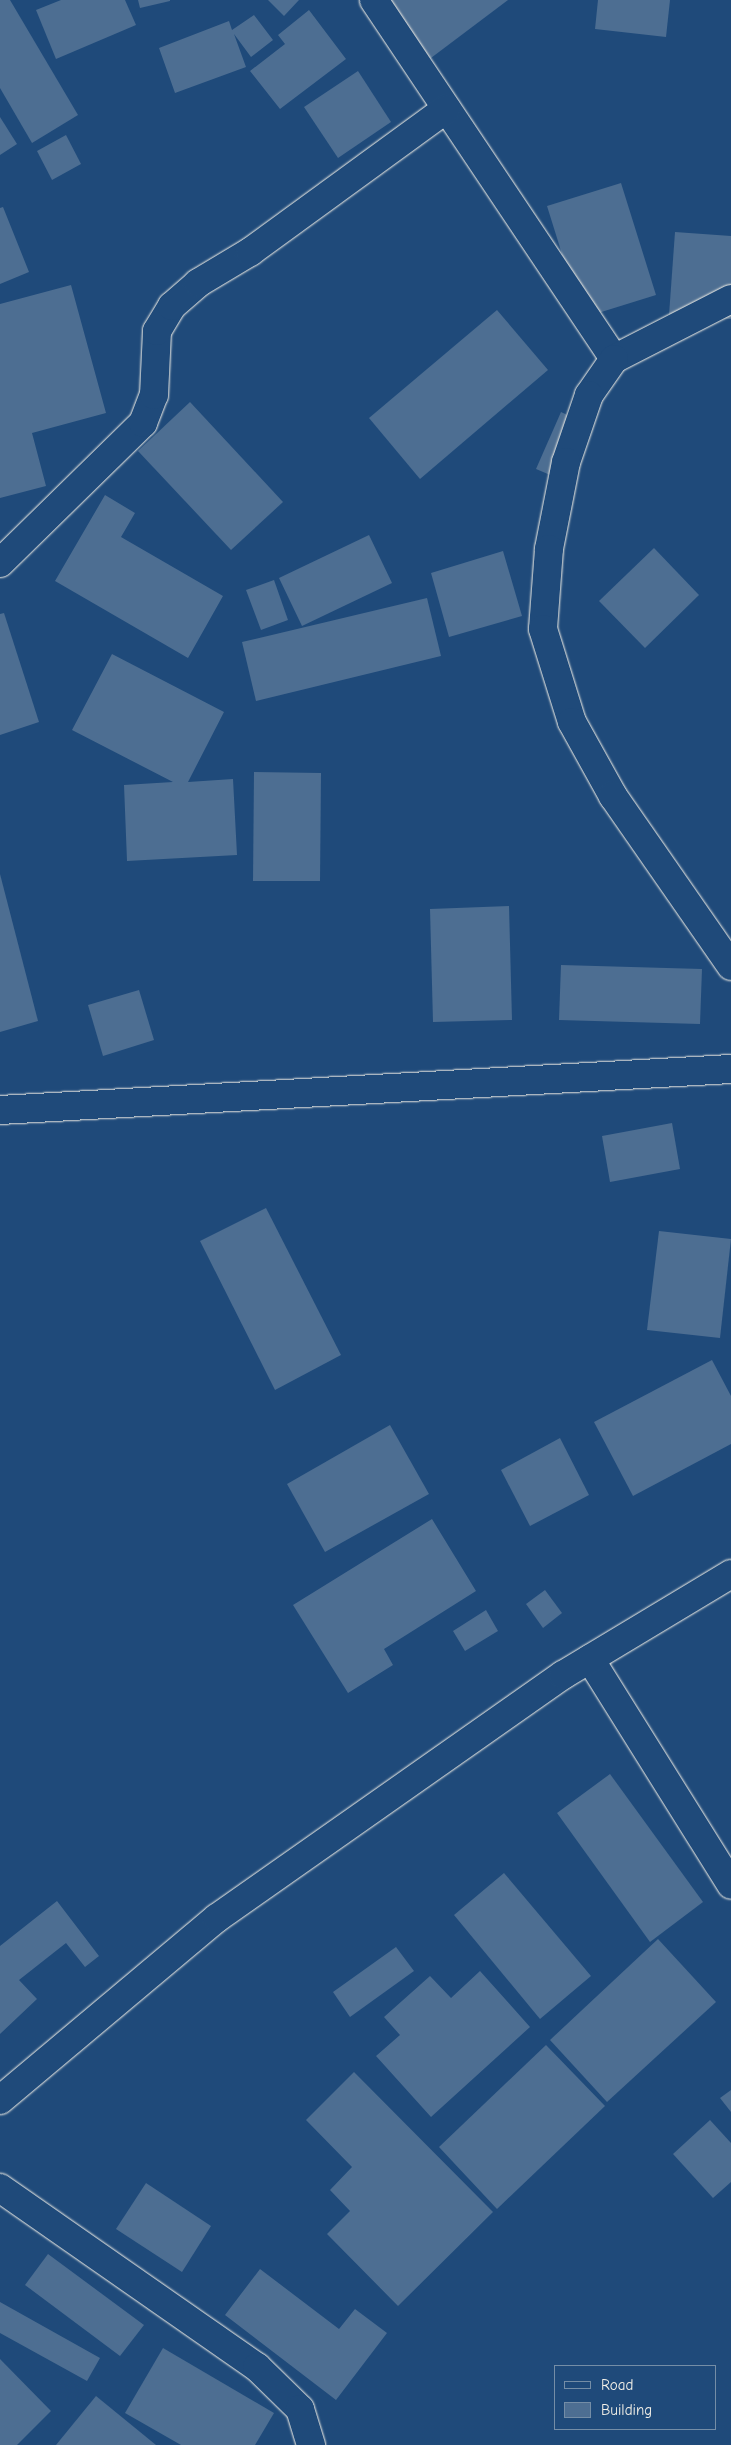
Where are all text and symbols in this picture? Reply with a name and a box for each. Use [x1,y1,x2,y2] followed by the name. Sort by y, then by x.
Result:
[554,2365,716,2430] legend
[601,2376,633,2394] text: Road
[601,2401,652,2419] text: Building

